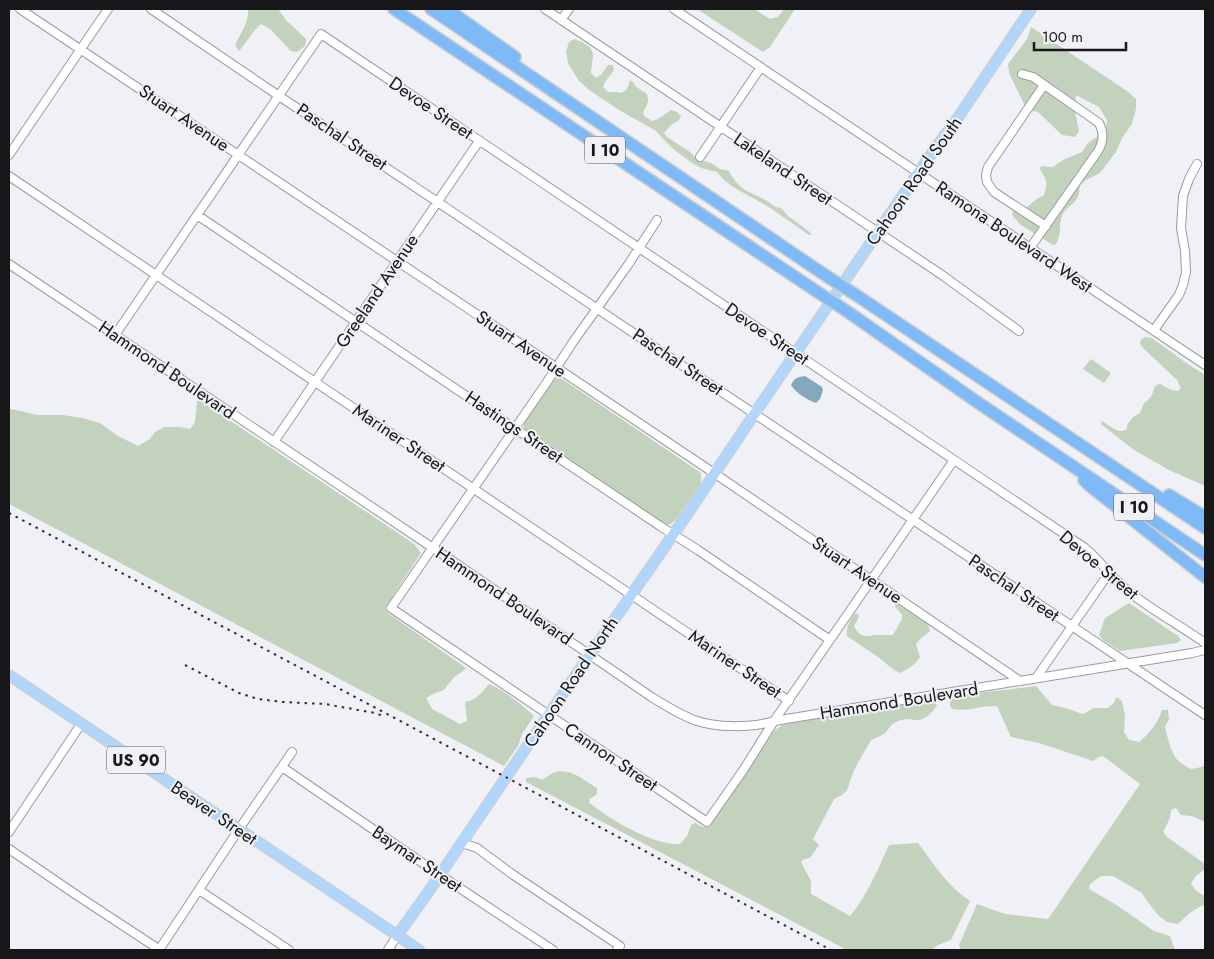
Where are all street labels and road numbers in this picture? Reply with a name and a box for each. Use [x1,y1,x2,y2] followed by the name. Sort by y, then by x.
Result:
[384,70,479,146] street label: Devoe Street
[134,78,234,158] street label: Stuart Avenue
[291,97,393,177] street label: Paschal Street
[860,111,968,251] street label: Cahoon Road South
[728,126,838,212] street label: Lakeland Street
[585,136,625,164] road number: I 10
[930,175,1098,300] street label: Ramona Boulevard West
[329,229,425,353] street label: Greeland Avenue
[720,296,815,372] street label: Devoe Street
[471,304,571,384] street label: Stuart Avenue
[93,314,241,426] street label: Hammond Boulevard
[627,322,729,402] street label: Paschal Street
[460,385,569,470] street label: Hastings Street
[347,397,451,479] street label: Mariner Street
[1114,494,1154,520] road number: I 10
[1054,524,1145,606] street label: Devoe Street
[807,530,907,610] street label: Stuart Avenue
[430,540,578,652] street label: Hammond Boulevard
[963,548,1065,628] street label: Paschal Street
[517,611,625,753] street label: Cahoon Road North
[683,623,787,705] street label: Mariner Street
[818,676,980,726] street label: Hammond Boulevard
[559,716,663,798] street label: Cannon Street
[107,746,165,774] road number: US 90
[166,774,263,852] street label: Beaver Street
[367,819,468,899] street label: Baymar Street

